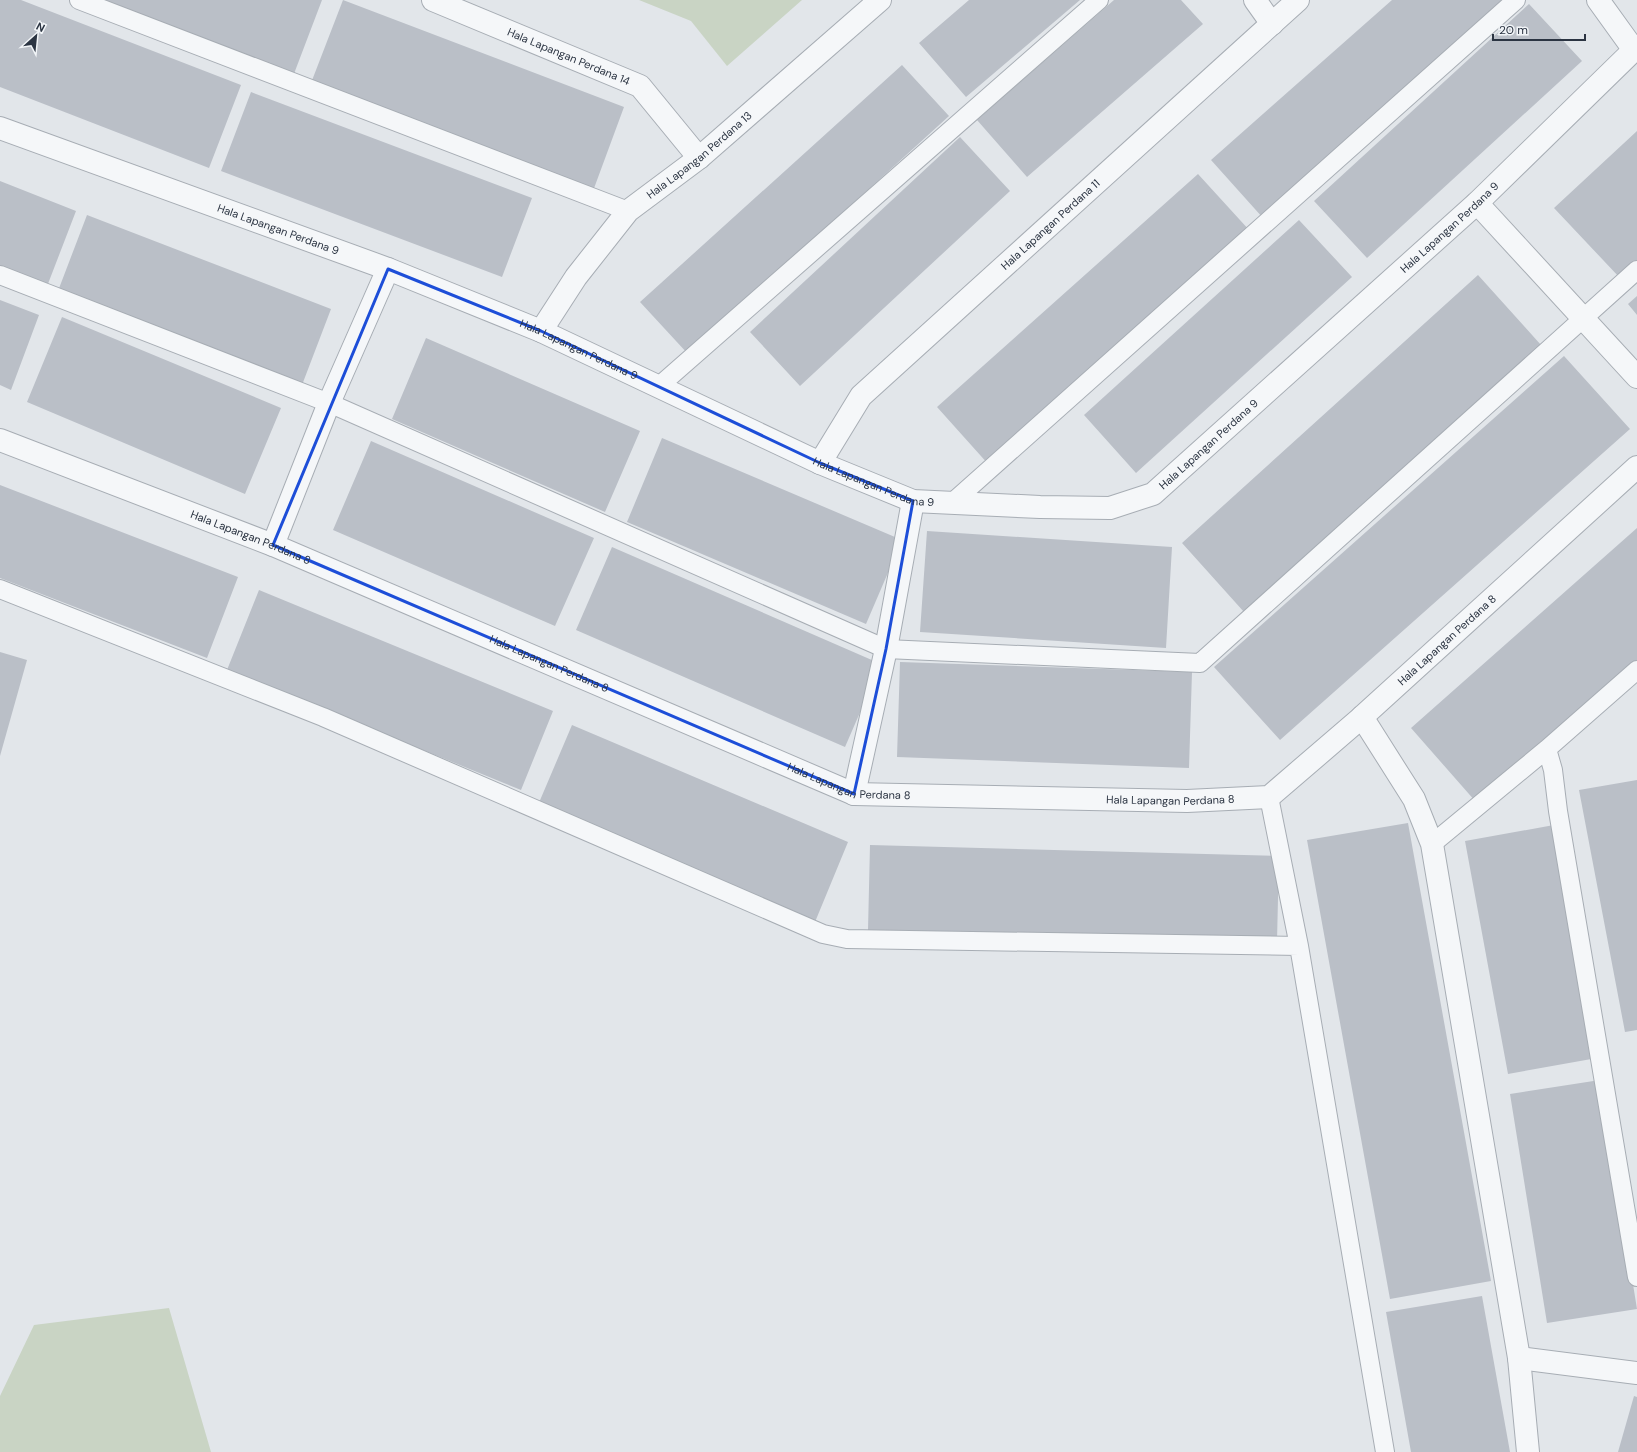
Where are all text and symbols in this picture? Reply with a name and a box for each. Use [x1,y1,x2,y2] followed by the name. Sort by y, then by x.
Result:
[16,16,56,56] north arrow
[1493,16,1585,42] scale bar
[34,19,47,35] text: N
[1499,22,1528,38] text: 20 m
[505,25,633,88] street label: Hala Lapangan Perdana 14
[644,108,755,202] street label: Hala Lapangan Perdana 13
[998,176,1103,273] street label: Hala Lapangan Perdana 11
[1397,179,1502,276] street label: Hala Lapangan Perdana 9
[215,201,341,258] street label: Hala Lapangan Perdana 9
[518,316,640,383] street label: Hala Lapangan Perdana 9
[1156,396,1261,492] street label: Hala Lapangan Perdana 9
[811,454,935,509] street label: Hala Lapangan Perdana 9
[189,507,313,567] street label: Hala Lapangan Perdana 8
[1395,592,1499,688] street label: Hala Lapangan Perdana 8
[487,632,611,695] street label: Hala Lapangan Perdana 8
[785,759,911,802] street label: Hala Lapangan Perdana 8
[1106,792,1235,808] street label: Hala Lapangan Perdana 8

